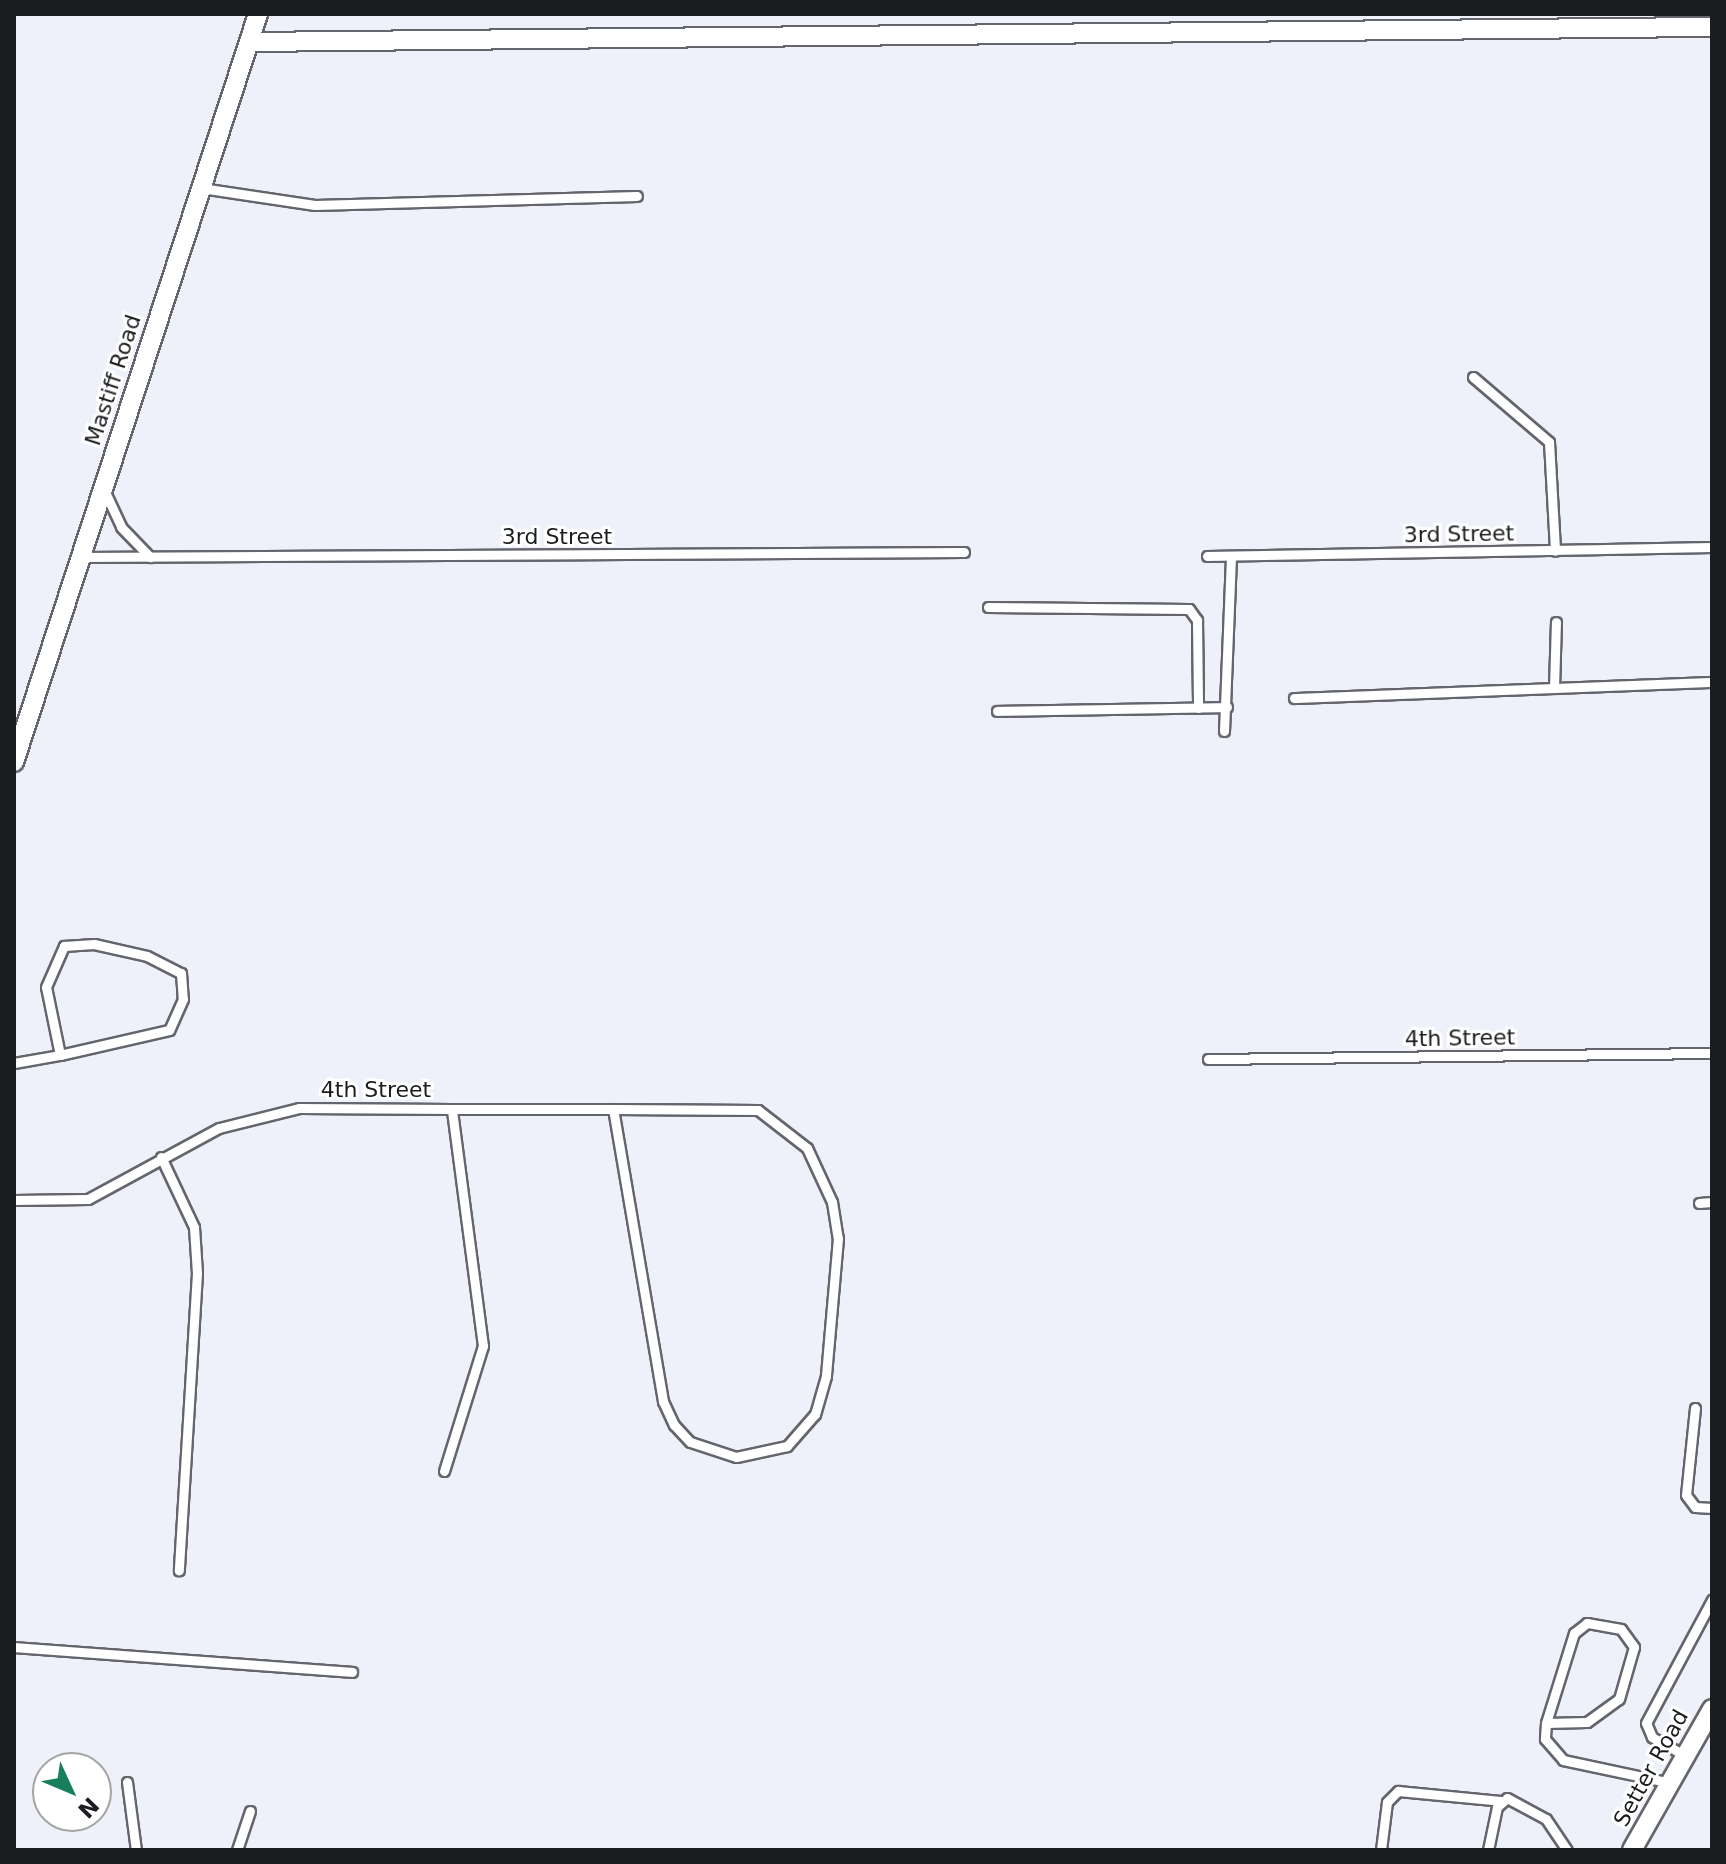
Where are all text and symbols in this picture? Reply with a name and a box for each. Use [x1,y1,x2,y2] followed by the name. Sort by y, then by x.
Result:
[79,311,147,449] street label: Mastiff Road
[1404,520,1514,548] street label: 3rd Street
[502,524,612,550] street label: 3rd Street
[1405,1024,1515,1052] street label: 4th Street
[321,1077,431,1103] street label: 4th Street
[1608,1705,1694,1831] street label: Setter Road
[32,1752,112,1832] north arrow
[73,1792,104,1823] text: N

